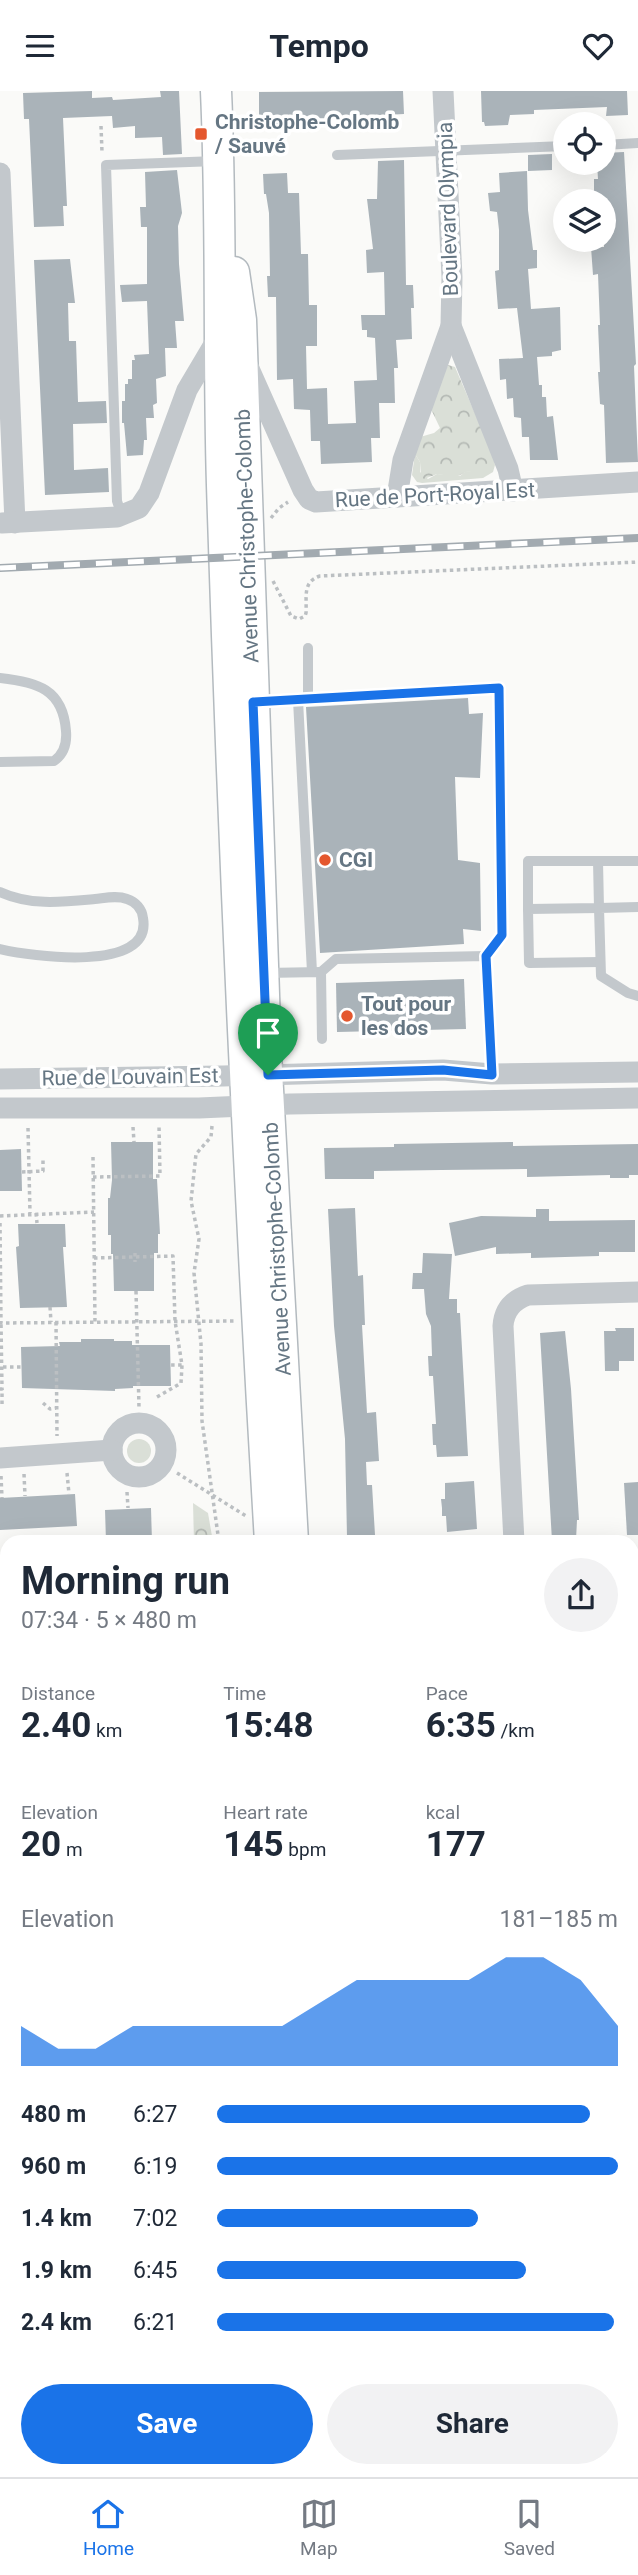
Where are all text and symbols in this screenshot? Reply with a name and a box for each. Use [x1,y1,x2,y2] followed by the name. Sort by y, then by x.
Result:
[21,27,59,65] icon: menu
[269,27,369,65] text: Tempo
[579,27,617,65] icon: heart
[214,110,400,158] place label: Christophe-Colomb / Sauvé
[553,112,616,252] map controls
[553,112,616,175] button: locate
[433,121,463,297] street label: Boulevard Olympia
[193,126,209,142] marker: Christophe-Colomb / Sauvé
[553,189,616,252] button: layers
[231,409,263,663] street label: Avenue Christophe-Colomb
[334,478,536,512] street label: Rue de Port-Royal Est
[339,848,373,872] place label: CGI
[317,852,333,868] marker: CGI
[361,992,452,1040] place label: Tout pour les dos
[238,1003,298,1075] pin
[339,1008,355,1024] marker: Tout pour les dos
[249,1014,287,1052] icon: arrive
[41,1063,219,1091] street label: Rue de Louvain Est
[258,1122,296,1376] street label: Avenue Christophe-Colomb
[544,1558,618,1632] button: share
[21,1559,230,1603] text: Morning run
[21,1607,197,1634] text: 07:34 · 5 × 480 m
[21,1682,95,1705] text: Distance
[223,1682,266,1705] text: Time
[426,1682,468,1705] text: Pace
[21,1705,91,1746] text: 2.40
[223,1705,314,1746] text: 15:48
[426,1705,496,1746] text: 6:35
[91,1719,122,1742] text: km
[496,1719,535,1742] text: /km
[21,1801,98,1824] text: Elevation
[223,1801,308,1824] text: Heart rate
[426,1801,460,1824] text: kcal
[21,1824,61,1865] text: 20
[223,1824,284,1865] text: 145
[426,1824,486,1865] text: 177
[61,1838,83,1861] text: m
[284,1838,326,1861] text: bpm
[21,1906,114,1933] text: Elevation
[499,1906,618,1933] text: 181–185 m
[21,2101,86,2128] text: 480 m
[133,2101,177,2128] text: 6:27
[21,2153,86,2180] text: 960 m
[133,2153,177,2180] text: 6:19
[21,2205,92,2232] text: 1.4 km
[133,2205,177,2232] text: 7:02
[21,2257,92,2284] text: 1.9 km
[133,2257,177,2284] text: 6:45
[21,2309,92,2336] text: 2.4 km
[133,2309,177,2336] text: 6:21
[21,2384,313,2464] button: Save
[327,2384,618,2464] button: Share
[83,2495,134,2560] tab: Home
[300,2495,338,2560] tab: Map
[504,2495,555,2560] tab: Saved

